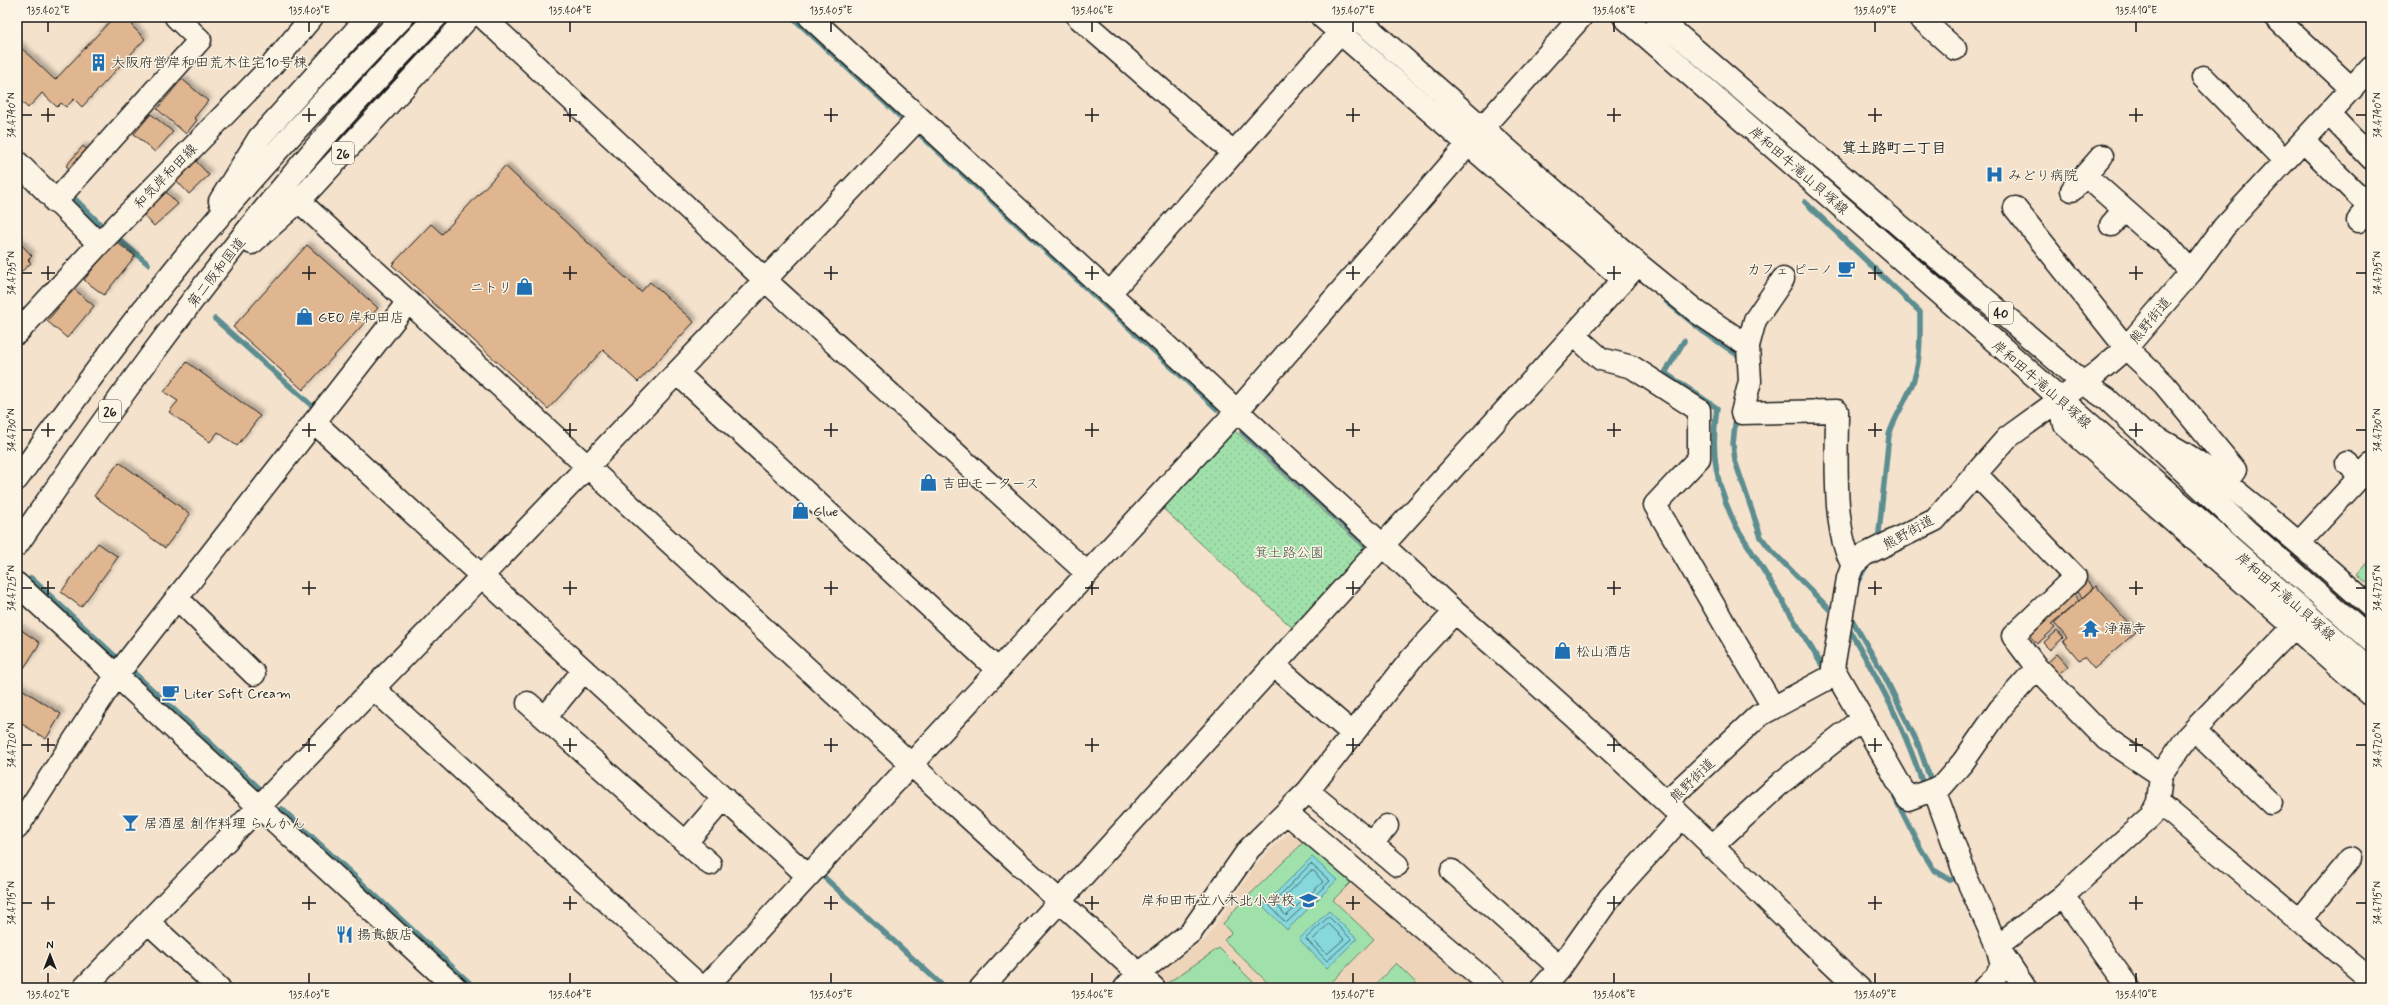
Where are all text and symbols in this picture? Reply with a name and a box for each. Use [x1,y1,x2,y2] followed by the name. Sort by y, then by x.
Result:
[26,4,70,18] text: 135.402°E
[288,4,330,18] text: 135.403°E
[548,4,592,18] text: 135.404°E
[810,4,853,18] text: 135.405°E
[1071,4,1113,18] text: 135.406°E
[1332,4,1375,18] text: 135.407°E
[1593,4,1636,18] text: 135.408°E
[1854,4,1896,18] text: 135.409°E
[2115,4,2157,18] text: 135.410°E
[88,52,108,72] building icon: 大阪府営岸和田荒木住宅10号棟
[111,54,308,72] place label: 大阪府営岸和田荒木住宅10号棟
[5,92,19,138] text: 34.4740°N
[2371,92,2385,138] text: 34.4740°N
[1745,123,1852,219] street label: 岸和田牛滝山貝塚線
[1841,139,1947,159] district label: 箕土路町二丁目
[130,140,201,213] street label: 和気岸和田線
[332,142,354,164] road number: 26
[1985,165,2005,185] hospital icon: みどり病院
[2008,167,2078,185] place label: みどり病院
[184,234,250,311] street label: 第二阪和国道
[5,251,19,295] text: 34.4735°N
[2371,251,2385,295] text: 34.4735°N
[1836,259,1856,279] cafe icon: カフェ ピーノ
[1747,261,1833,279] place label: カフェ ピーノ
[515,277,535,297] shop icon: ニトリ
[470,279,512,297] place label: ニトリ
[2126,293,2176,348] street label: 熊野街道
[1989,302,2013,324] road number: 40
[295,307,315,327] shop icon: GEO 岸和田店
[318,309,404,327] place label: GEO 岸和田店
[1988,337,2095,433] street label: 岸和田牛滝山貝塚線
[99,400,121,422] road number: 26
[5,408,19,452] text: 34.4730°N
[2371,408,2385,452] text: 34.4730°N
[919,473,939,493] shop icon: 吉田モータース
[942,475,1039,493] place label: 吉田モータース
[790,501,810,521] shop icon: Glue
[813,503,838,521] place label: Glue
[1880,511,1937,554] street label: 熊野街道
[1254,544,1324,562] park label: 箕土路公園
[2232,549,2339,645] street label: 岸和田牛滝山貝塚線
[5,565,19,611] text: 34.4725°N
[2371,565,2385,611] text: 34.4725°N
[2081,618,2101,638] temple icon: 浄福寺
[2104,620,2146,638] place label: 浄福寺
[1553,641,1573,661] shop icon: 松山酒店
[1576,643,1632,661] place label: 松山酒店
[161,683,181,703] cafe icon: Liter Soft Cream
[184,685,291,703] place label: Liter Soft Cream
[5,722,19,768] text: 34.4720°N
[2371,722,2385,768] text: 34.4720°N
[1666,755,1719,807] street label: 熊野街道
[121,813,141,833] bar icon: 居酒屋 創作料理 らんかん
[144,815,305,833] place label: 居酒屋 創作料理 らんかん
[5,881,19,925] text: 34.4715°N
[2371,881,2385,925] text: 34.4715°N
[1298,890,1318,910] school or university icon: 岸和田市立八木北小学校
[1141,892,1295,910] place label: 岸和田市立八木北小学校
[334,924,354,944] restaurant icon: 揚貴飯店
[357,926,413,944] place label: 揚貴飯店
[30,935,70,975] north arrow
[46,939,54,953] text: N
[26,988,70,1002] text: 135.402°E
[288,988,330,1002] text: 135.403°E
[548,988,592,1002] text: 135.404°E
[810,988,853,1002] text: 135.405°E
[1071,988,1113,1002] text: 135.406°E
[1332,988,1375,1002] text: 135.407°E
[1593,988,1636,1002] text: 135.408°E
[1854,988,1896,1002] text: 135.409°E
[2115,988,2157,1002] text: 135.410°E

